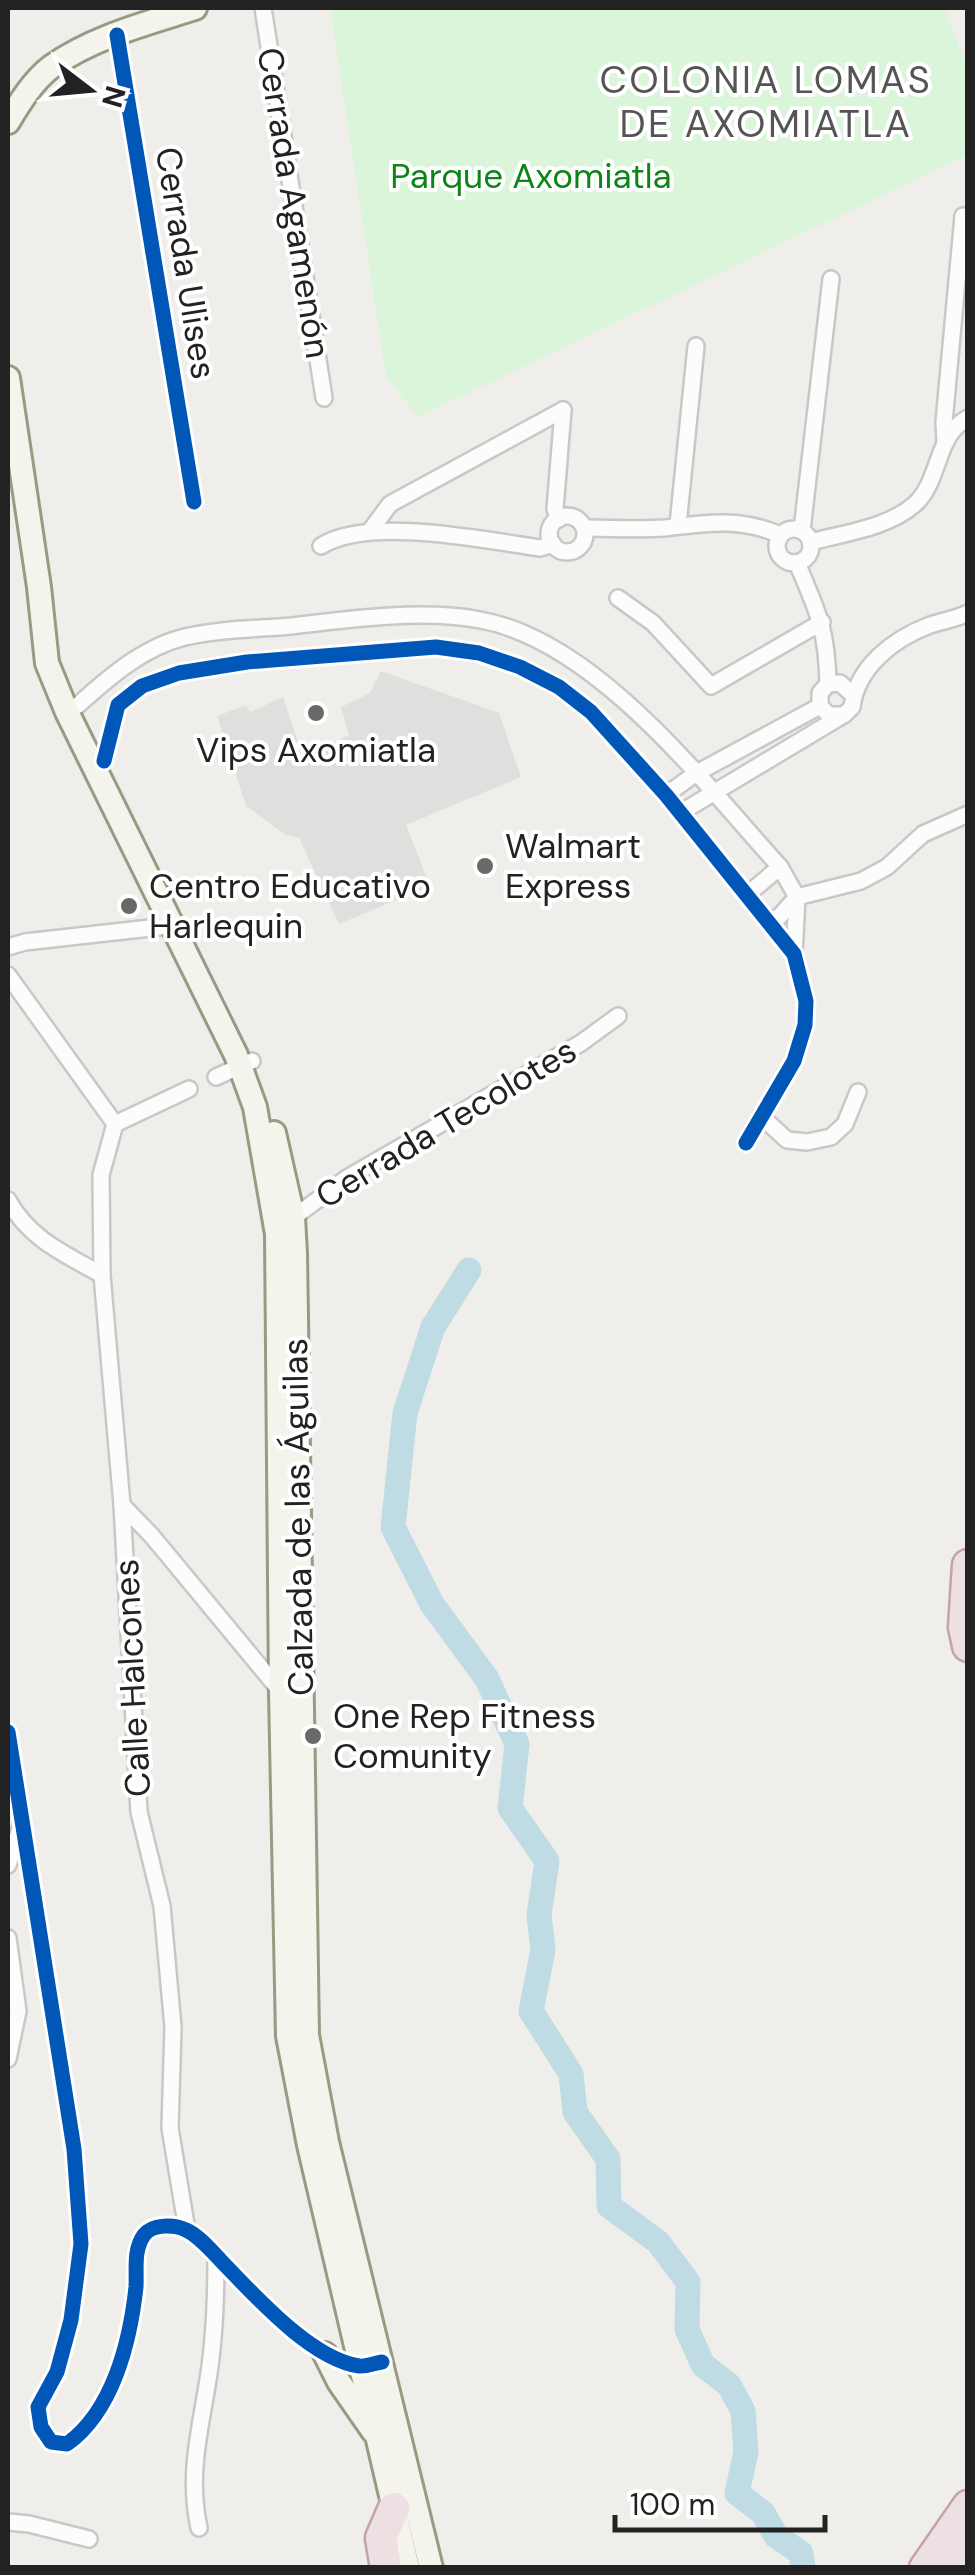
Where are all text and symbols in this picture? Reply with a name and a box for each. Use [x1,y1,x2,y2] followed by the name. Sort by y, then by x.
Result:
[40,40,140,140] north arrow
[247,44,341,362] street label: Cerrada Agamenón
[600,55,932,149] district label: COLONIA LOMAS DE AXOMIATLA
[93,82,134,112] text: N
[145,144,227,382] street label: Cerrada Ulises
[390,153,672,199] park label: Parque Axomiatla
[305,702,327,724] marker: Vips Axomiatla
[196,727,436,773] place label: Vips Axomiatla
[505,823,641,909] place label: Walmart Express
[474,855,496,877] marker: Walmart Express
[149,863,431,949] place label: Centro Educativo Harlequin
[118,895,140,917] marker: Centro Educativo Harlequin
[307,1027,585,1219] street label: Cerrada Tecolotes
[272,1338,324,1696] street label: Calzada de las Águilas
[103,1558,161,1798] street label: Calle Halcones
[333,1693,596,1779] place label: One Rep Fitness Comunity
[302,1725,324,1747] marker: One Rep Fitness Comunity
[615,2470,825,2532] scale bar
[630,2485,715,2524] text: 100 m

